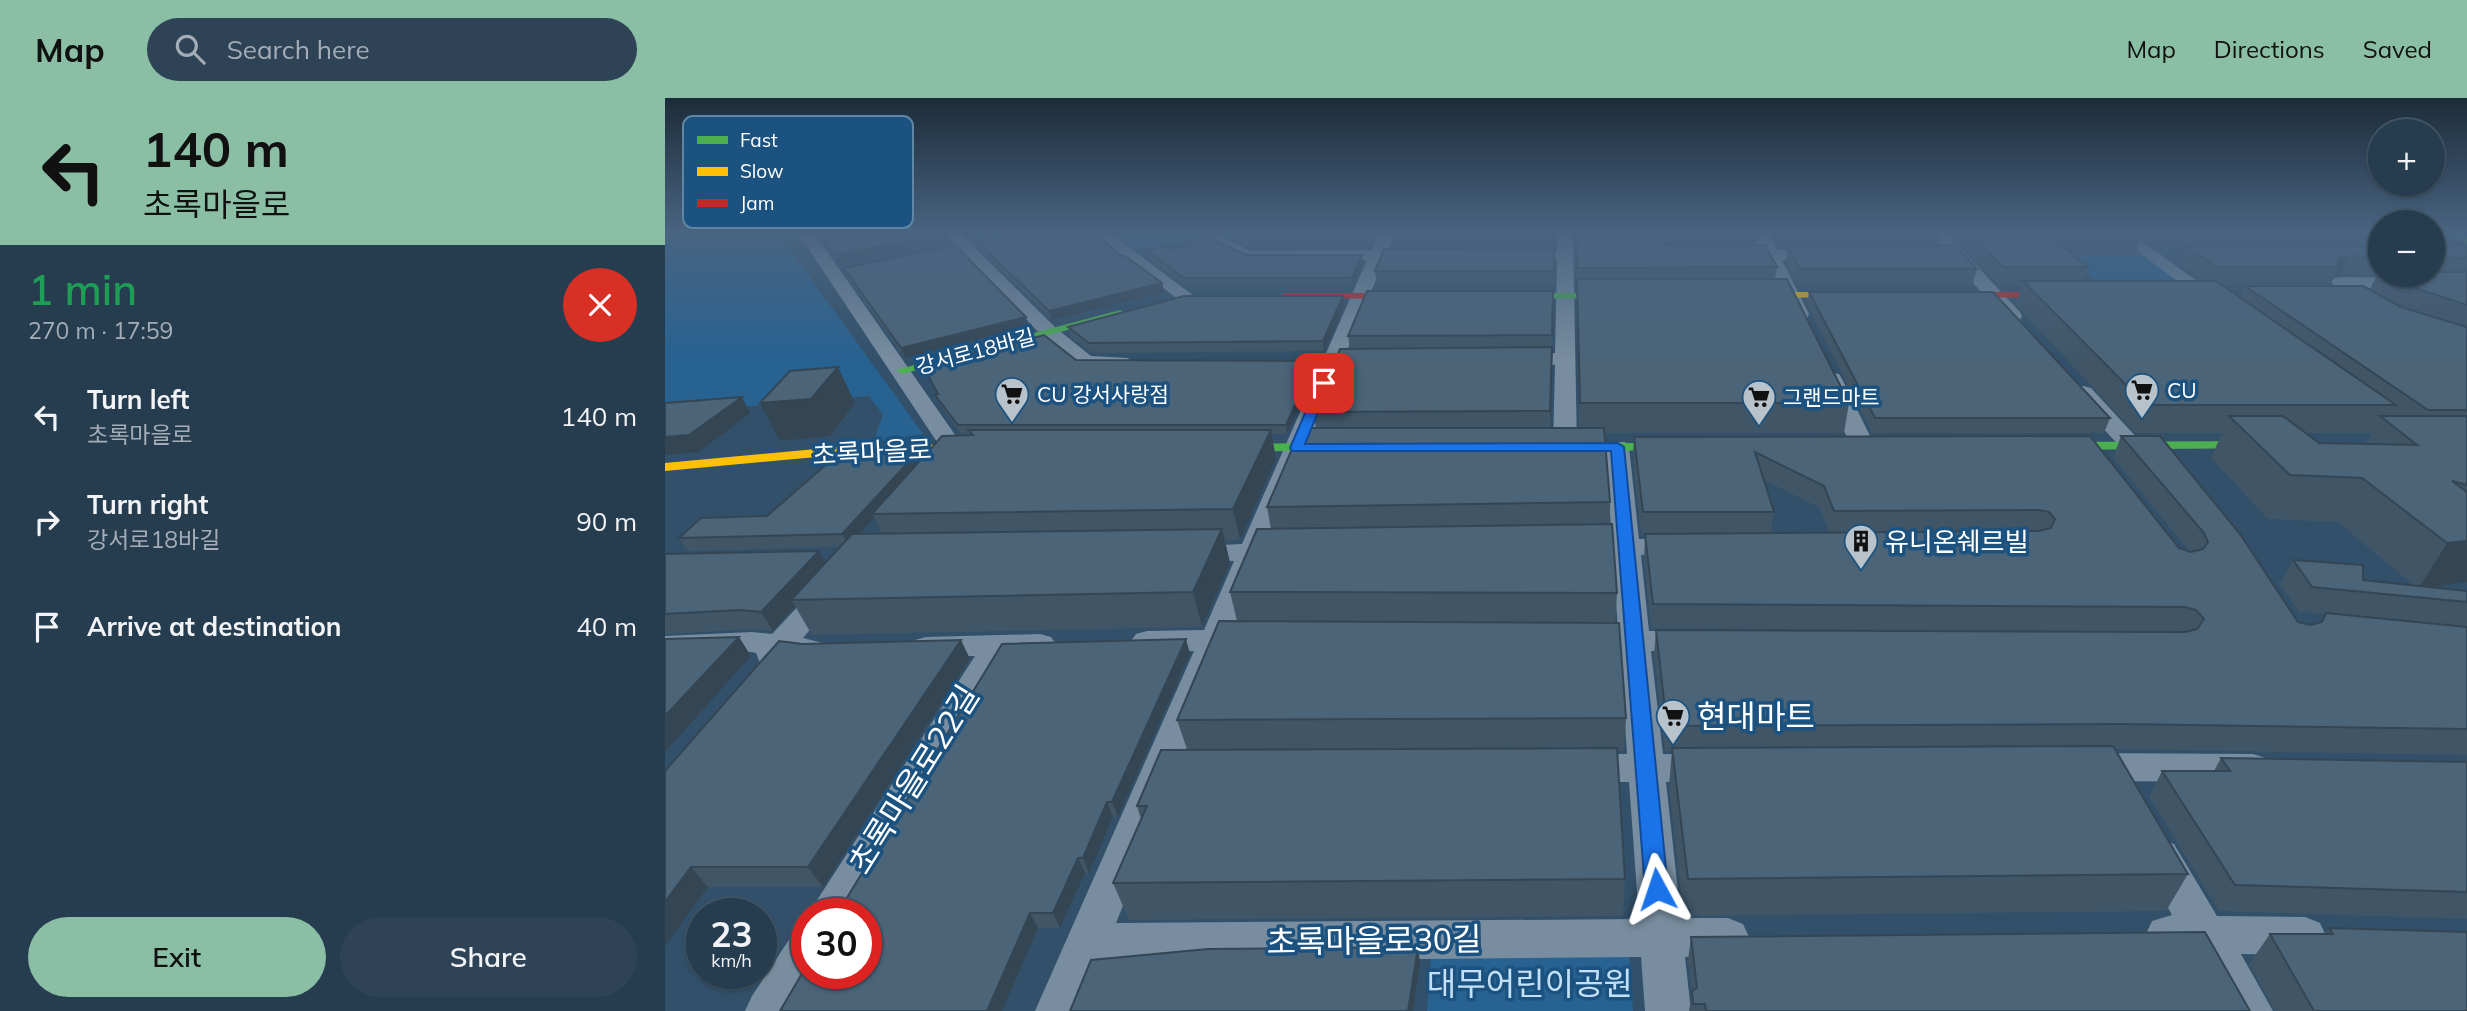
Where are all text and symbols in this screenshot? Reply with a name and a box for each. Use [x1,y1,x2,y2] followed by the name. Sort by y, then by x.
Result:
[147,18,637,81] search box
[35,29,105,70] text: Map
[171,30,209,68] icon: search
[227,33,370,66] text: Search here
[2126,34,2176,64] text: Map
[2214,34,2325,64] text: Directions
[2363,34,2432,64] text: Saved
[683,116,913,228] legend
[143,118,289,179] text: 140 m
[2368,119,2445,287] map controls
[2368,119,2445,196] button: +
[28,126,119,217] icon: left
[740,128,778,152] text: Fast
[740,159,784,183] text: Slow
[143,184,290,224] text: 초록마을로
[740,191,774,215] text: Jam
[2368,210,2445,287] button: −
[28,263,137,316] text: 1 min
[563,268,637,342] button: close
[28,316,173,345] text: 270 m · 17:59
[913,323,1037,379] street label: 강서로18바길
[1294,353,1354,413] pin
[1305,364,1343,402] icon: arrive
[2123,371,2161,420] supermarket icon: CU
[993,375,1031,424] supermarket icon: CU 강서사랑점
[2167,377,2197,403] place label: CU
[1740,378,1778,427] supermarket icon: 그랜드마트
[1037,381,1169,407] place label: CU 강서사랑점
[87,383,189,416] text: Turn left
[1783,384,1880,410] place label: 그랜드마트
[28,398,66,436] icon: left
[561,400,637,433] text: 140 m
[87,420,193,449] text: 초록마을로
[811,432,933,472] street label: 초록마을로
[87,488,208,521] text: Turn right
[28,503,66,541] icon: right
[576,505,637,538] text: 90 m
[1842,522,1880,571] building icon: 유니온쉐르빌
[87,525,220,554] text: 강서로18바길
[1885,525,2029,558] place label: 유니온쉐르빌
[28,608,66,646] icon: arrive
[87,610,342,643] text: Arrive at destination
[576,610,637,643] text: 40 m
[839,677,987,881] street label: 초록마을로22길
[1697,696,1815,736] place label: 현대마트
[1654,697,1692,746] supermarket icon: 현대마트
[1620,852,1694,926] position arrow
[791,898,882,989] speed limit sign: 30
[710,912,753,956] text: 23
[28,917,326,997] button: Exit
[340,917,637,997] button: Share
[1266,918,1482,962] street label: 초록마을로30길
[711,949,752,972] text: km/h
[1427,963,1633,1003] park label: 대무어린이공원

